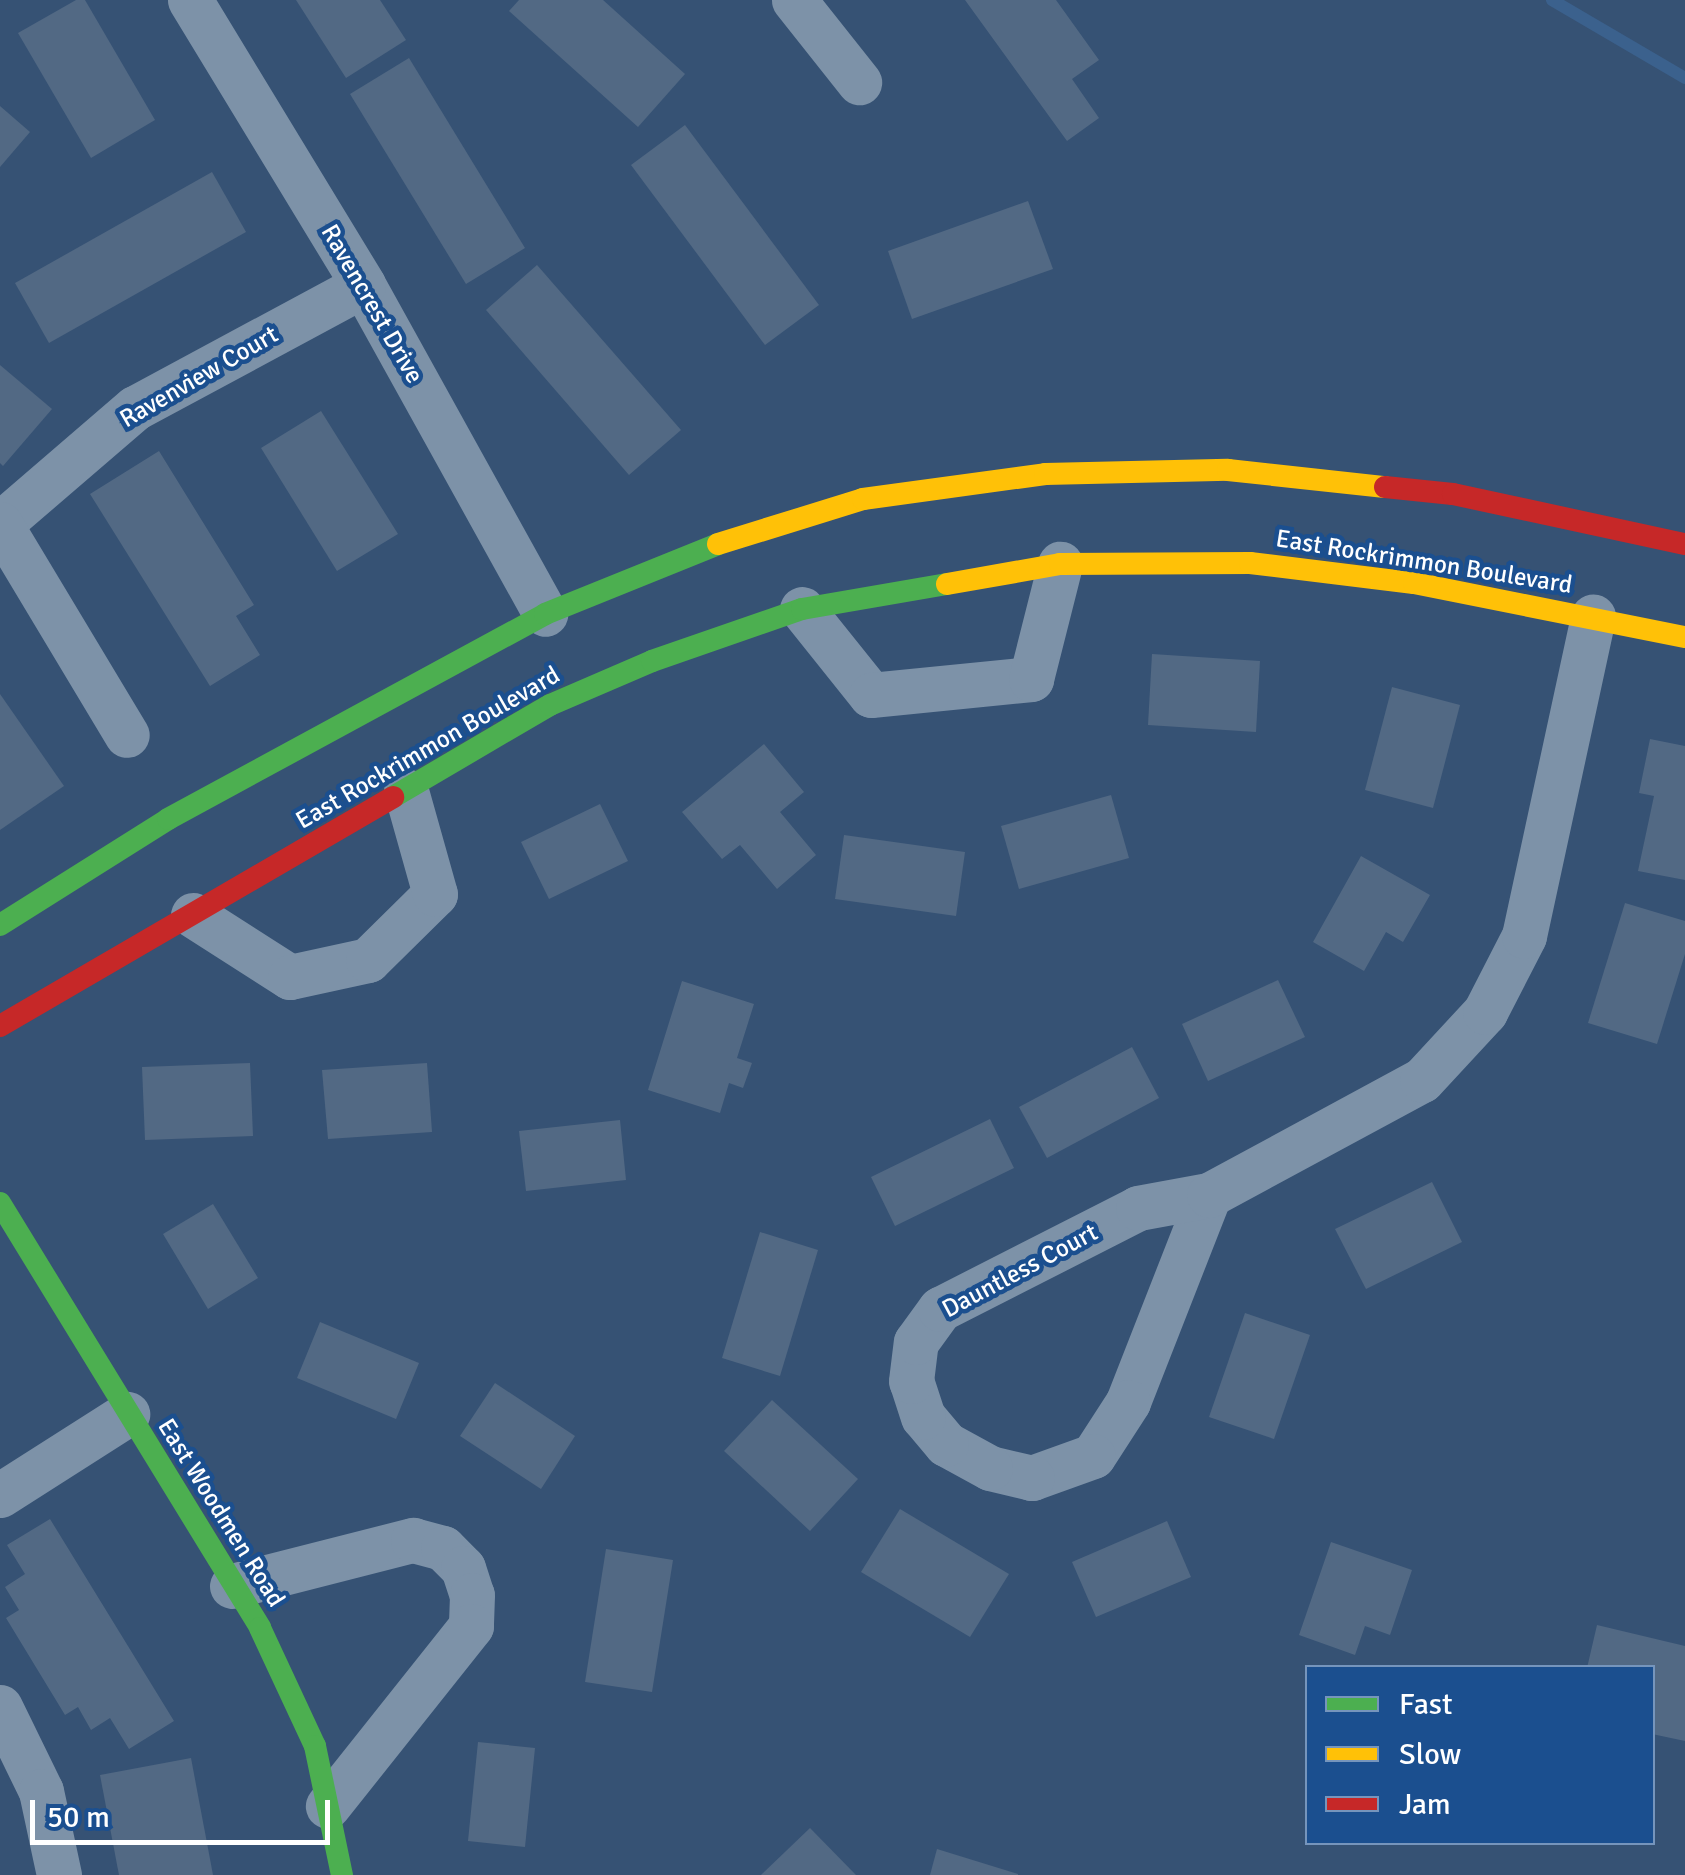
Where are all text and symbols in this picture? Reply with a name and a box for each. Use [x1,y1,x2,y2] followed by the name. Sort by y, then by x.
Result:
[314,219,430,389] street label: Ravencrest Drive
[115,320,283,434] street label: Ravenview Court
[1274,524,1574,600] street label: East Rockrimmon Boulevard
[291,660,565,836] street label: East Rockrimmon Boulevard
[937,1217,1103,1325] street label: Dauntless Court
[151,1413,291,1613] street label: East Woodmen Road
[1305,1665,1655,1845] legend
[1399,1686,1452,1723] text: Fast
[1399,1736,1461,1773] text: Slow
[35,1780,335,1842] scale bar
[1399,1786,1451,1823] text: Jam
[47,1799,110,1836] text: 50 m

